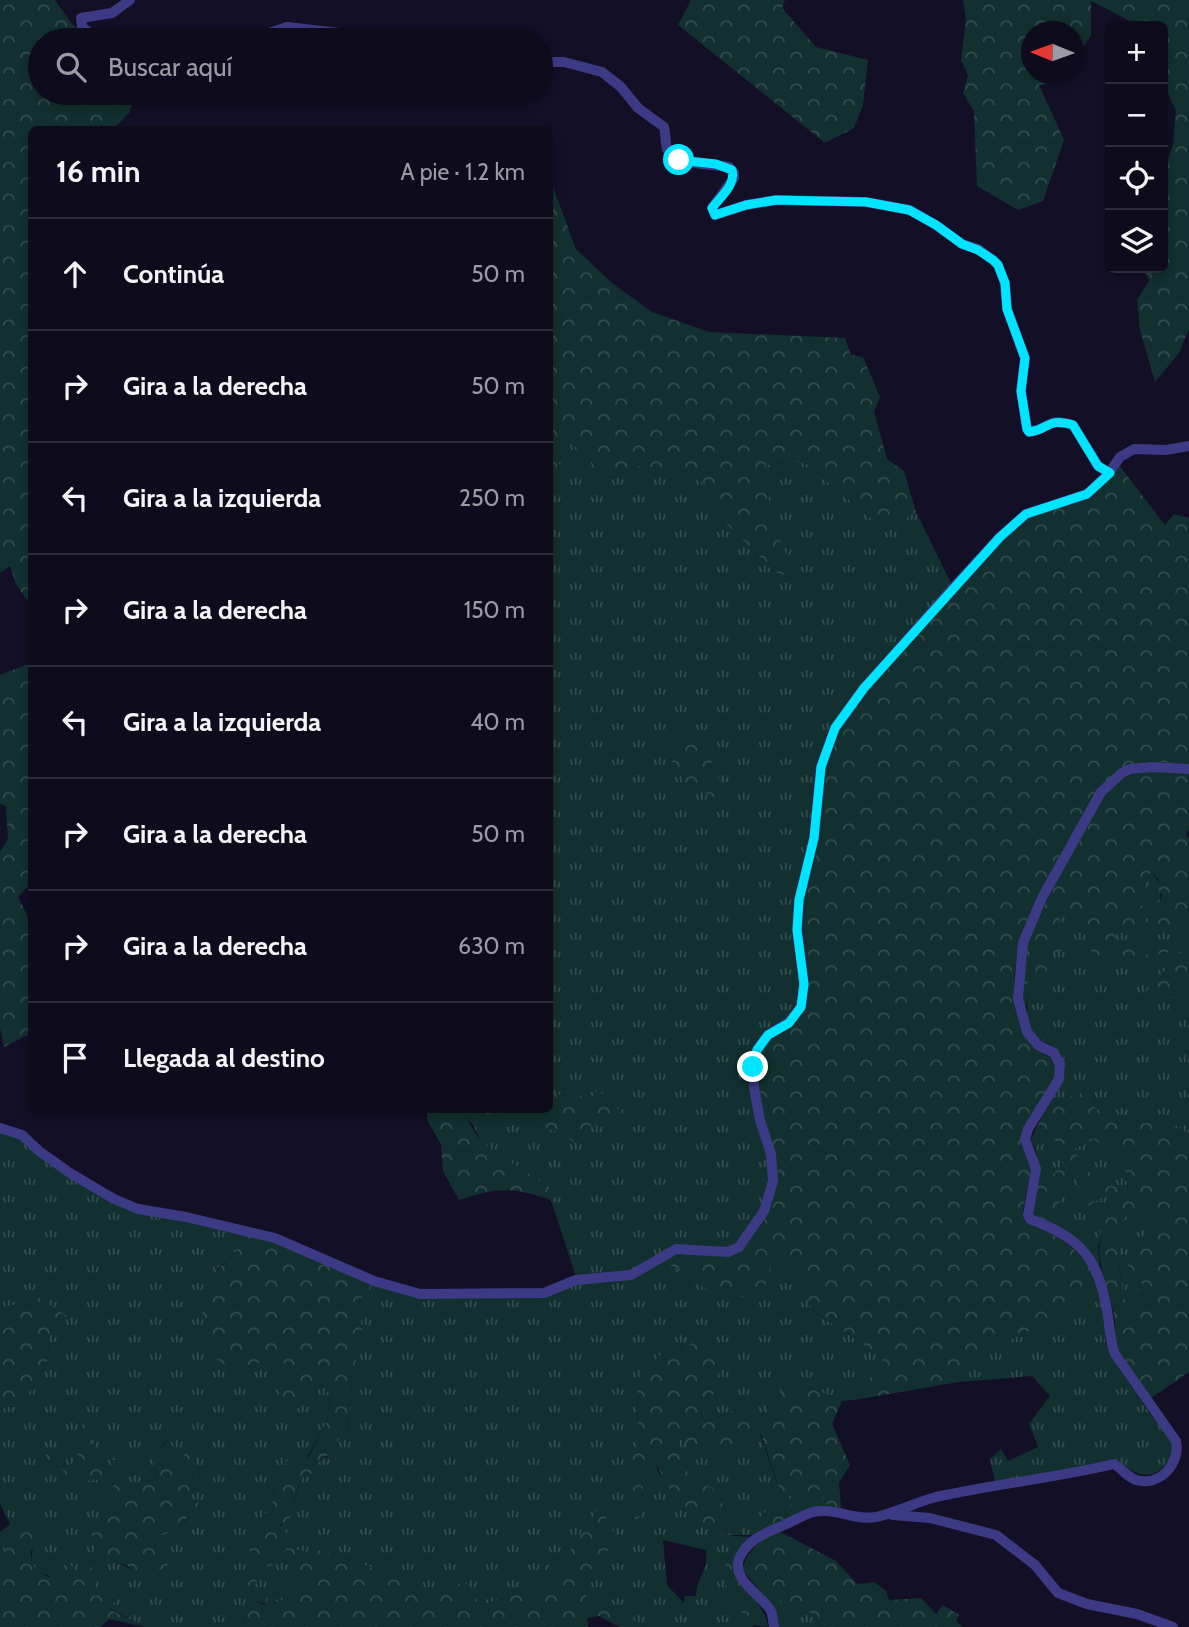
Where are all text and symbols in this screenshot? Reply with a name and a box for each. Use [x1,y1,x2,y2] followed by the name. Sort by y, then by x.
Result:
[1021,21,1084,84] north arrow
[1105,21,1168,273] map controls
[1105,21,1168,84] button: +
[28,28,553,105] search box
[52,48,90,86] icon: search
[108,51,232,83] text: Buscar aquí
[1105,84,1168,147] button: −
[663,144,694,175] route start
[1105,147,1168,210] button: locate
[56,153,141,190] text: 16 min
[400,158,525,186] text: A pie · 1.2 km
[1105,210,1168,273] button: layers
[56,255,94,293] icon: ahead
[123,258,224,290] text: Continúa
[471,260,525,288] text: 50 m
[56,367,94,405] icon: right
[123,370,307,402] text: Gira a la derecha
[471,372,525,400] text: 50 m
[56,479,94,517] icon: left
[123,482,321,514] text: Gira a la izquierda
[459,484,525,512] text: 250 m
[56,591,94,629] icon: right
[123,594,307,626] text: Gira a la derecha
[464,596,525,624] text: 150 m
[56,703,94,741] icon: left
[123,706,321,738] text: Gira a la izquierda
[470,708,525,736] text: 40 m
[56,815,94,853] icon: right
[123,818,307,850] text: Gira a la derecha
[471,820,525,848] text: 50 m
[56,927,94,965] icon: right
[123,930,307,962] text: Gira a la derecha
[458,932,525,960] text: 630 m
[56,1039,94,1077] icon: arrive
[123,1042,325,1074] text: Llegada al destino
[737,1051,768,1082] route end

